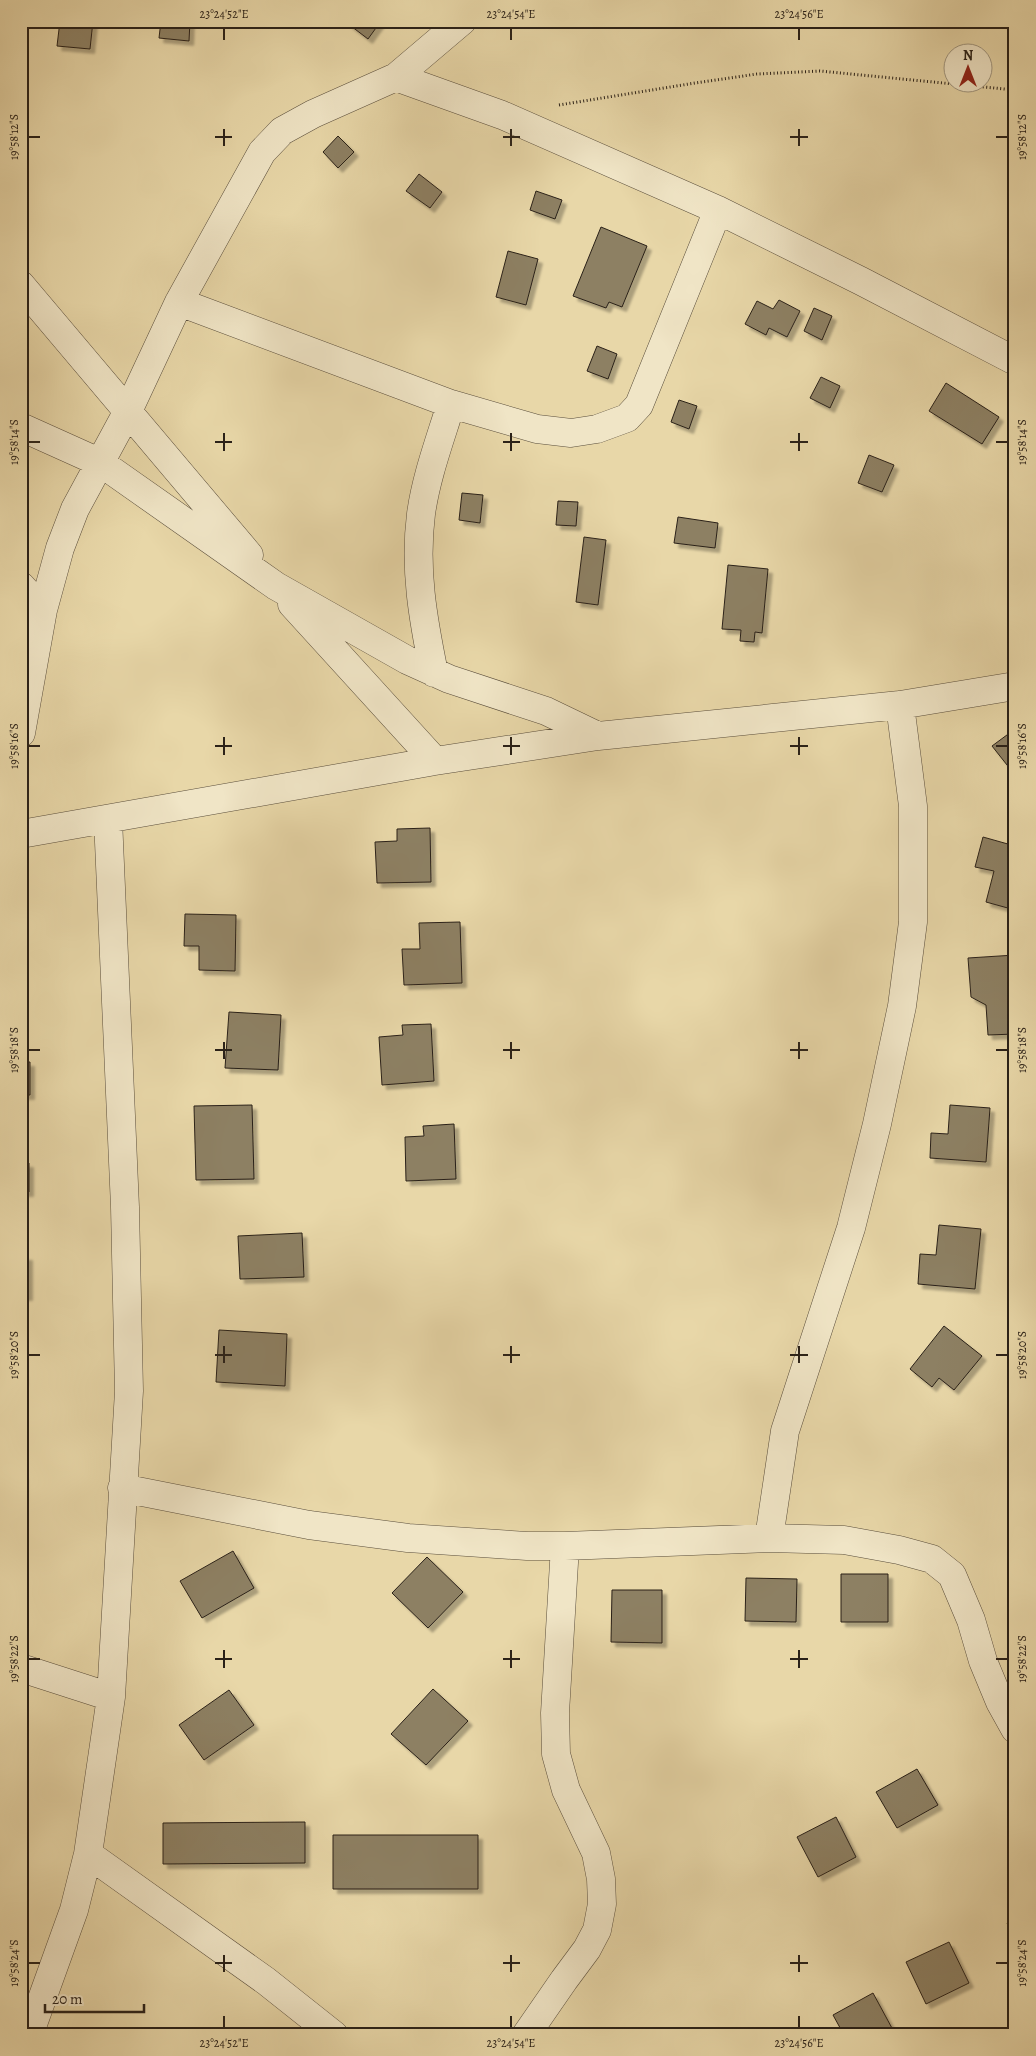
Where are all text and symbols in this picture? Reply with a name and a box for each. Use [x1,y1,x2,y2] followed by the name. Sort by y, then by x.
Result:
[199,6,249,22] text: 23°24'52"E
[487,6,535,22] text: 23°24'54"E
[775,6,823,22] text: 23°24'56"E
[944,42,994,92] north arrow
[963,46,973,65] text: N
[6,114,22,160] text: 19°58'12"S
[1014,114,1030,160] text: 19°58'12"S
[6,419,22,465] text: 19°58'14"S
[1014,419,1030,465] text: 19°58'14"S
[6,723,22,769] text: 19°58'16"S
[1014,723,1030,769] text: 19°58'16"S
[6,1027,22,1073] text: 19°58'18"S
[1014,1027,1030,1073] text: 19°58'18"S
[6,1331,22,1379] text: 19°58'20"S
[1014,1331,1030,1379] text: 19°58'20"S
[6,1635,22,1683] text: 19°58'22"S
[1014,1635,1030,1683] text: 19°58'22"S
[6,1939,22,1987] text: 19°58'24"S
[1014,1939,1030,1987] text: 19°58'24"S
[45,1981,144,2013] scale bar
[52,1989,83,2009] text: 20 m
[199,2035,249,2051] text: 23°24'52"E
[487,2035,535,2051] text: 23°24'54"E
[775,2035,823,2051] text: 23°24'56"E

